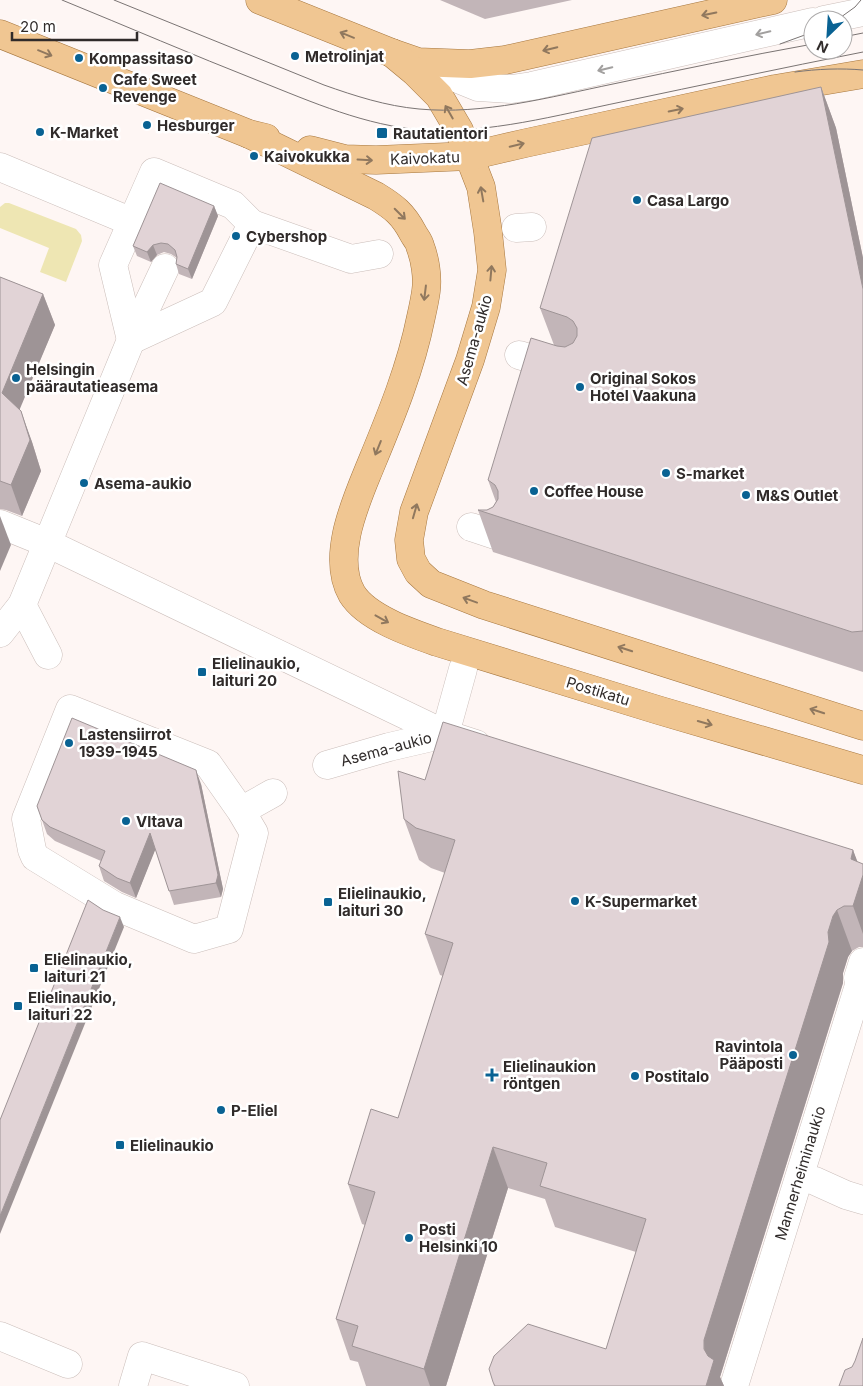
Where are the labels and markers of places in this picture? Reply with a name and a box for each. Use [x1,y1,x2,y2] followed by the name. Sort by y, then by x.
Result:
[305,47,385,66] place label: Metrolinjat
[89,49,193,68] place label: Kompassitaso
[289,50,301,62] marker: Metrolinjat
[73,52,85,64] marker: Kompassitaso
[113,70,197,106] place label: Cafe Sweet Revenge
[97,82,109,94] marker: Cafe Sweet Revenge
[157,116,235,135] place label: Hesburger
[141,119,153,131] marker: Hesburger
[50,123,119,142] place label: K-Market
[393,124,488,143] place label: Rautatientori
[34,126,46,138] marker: K-Market
[375,126,389,140] marker: Rautatientori
[264,147,350,166] place label: Kaivokukka
[248,150,260,162] marker: Kaivokukka
[647,191,729,210] place label: Casa Largo
[631,194,643,206] marker: Casa Largo
[246,227,327,246] place label: Cybershop
[230,230,242,242] marker: Cybershop
[26,360,158,396] place label: Helsingin päärautatieasema
[590,369,696,405] place label: Original Sokos Hotel Vaakuna
[10,372,22,384] marker: Helsingin päärautatieasema
[574,381,586,393] marker: Original Sokos Hotel Vaakuna
[676,464,745,483] place label: S-market
[660,467,672,479] marker: S-market
[94,474,192,493] place label: Asema-aukio
[78,477,90,489] marker: Asema-aukio
[544,482,644,501] place label: Coffee House
[528,485,540,497] marker: Coffee House
[756,486,839,505] place label: M&S Outlet
[740,489,752,501] marker: M&S Outlet
[212,654,301,690] place label: Elielinaukio, laituri 20
[196,666,208,678] marker: Elielinaukio, laituri 20
[79,725,172,761] place label: Lastensiirrot 1939-1945
[63,737,75,749] marker: Lastensiirrot 1939-1945
[136,812,183,831] place label: Vltava
[120,815,132,827] marker: Vltava
[338,884,427,920] place label: Elielinaukio, laituri 30
[585,892,697,911] place label: K-Supermarket
[569,895,581,907] marker: K-Supermarket
[322,896,334,908] marker: Elielinaukio, laituri 30
[44,950,133,986] place label: Elielinaukio, laituri 21
[28,962,40,974] marker: Elielinaukio, laituri 21
[28,988,117,1024] place label: Elielinaukio, laituri 22
[12,1000,24,1012] marker: Elielinaukio, laituri 22
[715,1037,783,1073] place label: Ravintola Pääposti
[787,1049,799,1061] marker: Ravintola Pääposti
[503,1057,596,1093] place label: Elielinaukion röntgen
[645,1067,709,1086] place label: Postitalo
[485,1068,499,1082] marker: Elielinaukion röntgen
[629,1070,641,1082] marker: Postitalo
[231,1101,278,1120] place label: P-Eliel
[215,1104,227,1116] marker: P-Eliel
[130,1136,214,1155] place label: Elielinaukio
[114,1139,126,1151] marker: Elielinaukio
[419,1220,498,1256] place label: Posti Helsinki 10
[403,1232,415,1244] marker: Posti Helsinki 10

